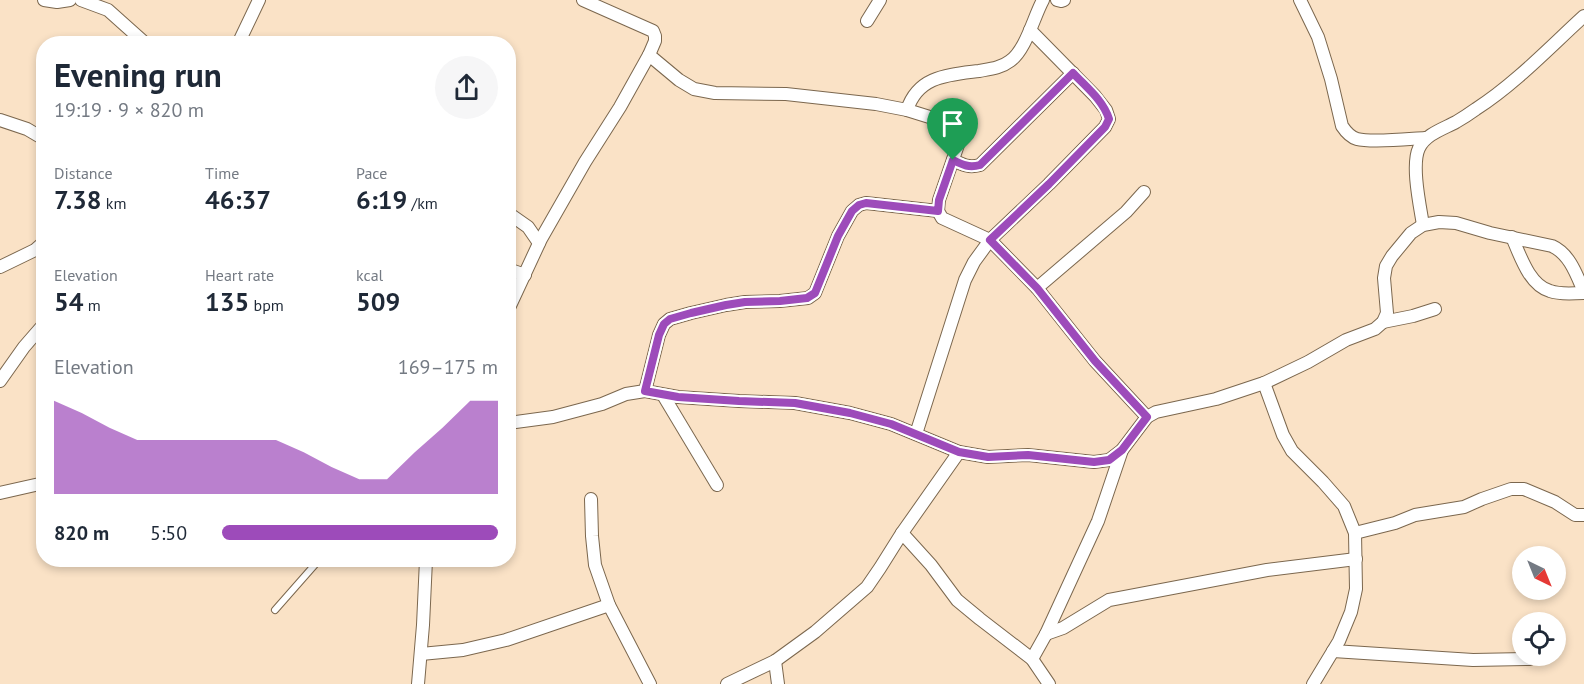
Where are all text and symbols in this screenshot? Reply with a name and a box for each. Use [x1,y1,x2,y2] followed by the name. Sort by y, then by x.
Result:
[54,53,222,96] text: Evening run
[435,56,498,119] button: share
[54,97,204,123] text: 19:19 · 9 × 820 m
[927,98,978,160] pin
[936,107,969,140] icon: arrive
[54,163,113,183] text: Distance
[205,163,239,183] text: Time
[356,163,387,183] text: Pace
[54,183,102,216] text: 7.38
[205,183,271,216] text: 46:37
[356,183,407,216] text: 6:19
[102,193,126,213] text: km
[407,193,438,213] text: /km
[54,265,118,285] text: Elevation
[205,265,274,285] text: Heart rate
[356,265,383,285] text: kcal
[54,285,83,318] text: 54
[205,285,249,318] text: 135
[356,285,400,318] text: 509
[83,295,101,315] text: m
[249,295,284,315] text: bpm
[54,354,134,380] text: Elevation
[398,354,498,380] text: 169–175 m
[54,520,109,546] text: 820 m
[150,520,187,546] text: 5:50
[1512,546,1566,600] north arrow
[1512,546,1566,666] map controls
[1512,612,1566,666] button: locate

